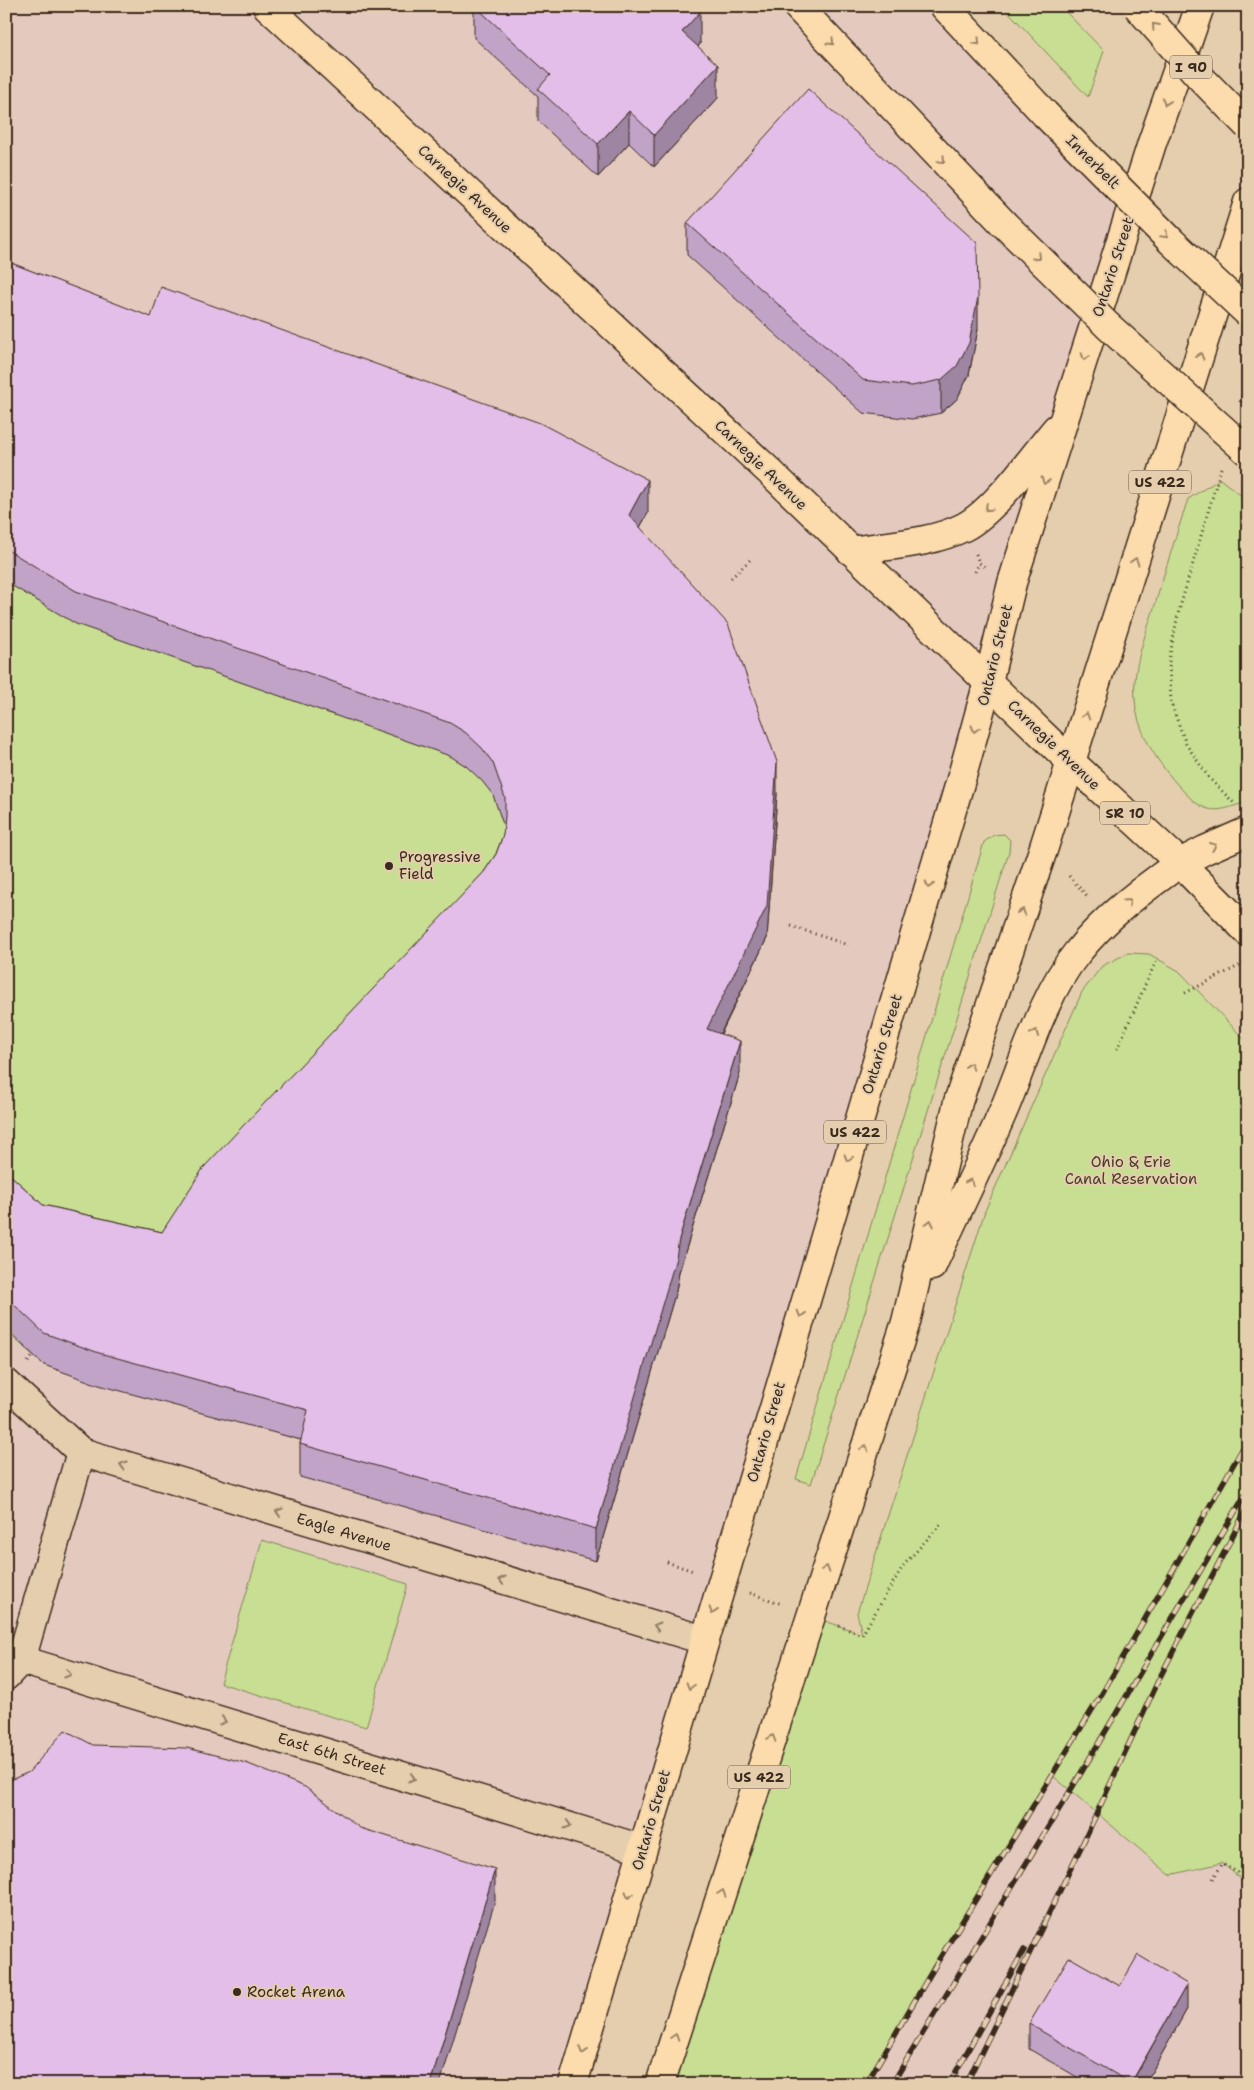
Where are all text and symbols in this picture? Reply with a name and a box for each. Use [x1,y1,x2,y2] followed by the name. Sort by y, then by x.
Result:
[1152,23,1161,32] one-way arrow
[825,36,834,45] one-way arrow
[971,36,980,45] one-way arrow
[1170,56,1212,78] road number: I 90
[1162,97,1172,106] one-way arrow
[1061,130,1125,194] street label: Innerbelt
[414,140,516,238] street label: Carnegie Avenue
[936,154,945,163] one-way arrow
[1087,214,1139,320] street label: Ontario Street
[1160,229,1169,238] one-way arrow
[1032,251,1041,260] one-way arrow
[1080,352,1090,360] one-way arrow
[1194,352,1204,360] one-way arrow
[710,416,812,514] street label: Carnegie Avenue
[1129,471,1191,494] road number: US 422
[1041,476,1051,485] one-way arrow
[984,502,993,511] one-way arrow
[1130,557,1140,565] one-way arrow
[973,602,1017,708] street label: Ontario Street
[1003,696,1105,794] street label: Carnegie Avenue
[1080,712,1090,720] one-way arrow
[971,725,981,733] one-way arrow
[1100,801,1150,824] road number: SR 10
[1208,842,1217,852] one-way arrow
[399,847,481,884] place label: Progressive Field
[383,860,395,872] marker: Progressive Field
[925,880,935,889] one-way arrow
[1122,899,1131,908] one-way arrow
[1016,908,1026,917] one-way arrow
[857,991,907,1097] street label: Ontario Street
[1029,1029,1039,1038] one-way arrow
[965,1062,975,1071] one-way arrow
[824,1120,886,1144] road number: US 422
[1065,1152,1197,1189] park label: Ohio & Erie Canal Reservation
[843,1153,853,1162] one-way arrow
[964,1178,975,1187] one-way arrow
[924,1219,935,1228] one-way arrow
[796,1309,806,1317] one-way arrow
[742,1379,790,1485] street label: Ontario Street
[860,1444,870,1453] one-way arrow
[120,1461,128,1471] one-way arrow
[275,1508,284,1518] one-way arrow
[294,1508,394,1556] street label: Eagle Avenue
[821,1566,831,1574] one-way arrow
[498,1575,506,1585] one-way arrow
[708,1606,718,1614] one-way arrow
[654,1621,662,1631] one-way arrow
[63,1668,71,1678] one-way arrow
[686,1682,696,1690] one-way arrow
[219,1715,227,1725] one-way arrow
[275,1728,389,1780] street label: East 6th Street
[766,1734,776,1743] one-way arrow
[728,1765,790,1788] road number: US 422
[627,1767,675,1873] street label: Ontario Street
[407,1773,416,1783] one-way arrow
[563,1820,571,1830] one-way arrow
[716,1889,726,1897] one-way arrow
[624,1891,634,1899] one-way arrow
[247,1982,346,2002] place label: Rocket Arena
[231,1986,243,1998] marker: Rocket Arena
[669,2034,679,2042] one-way arrow
[579,2047,589,2055] one-way arrow

